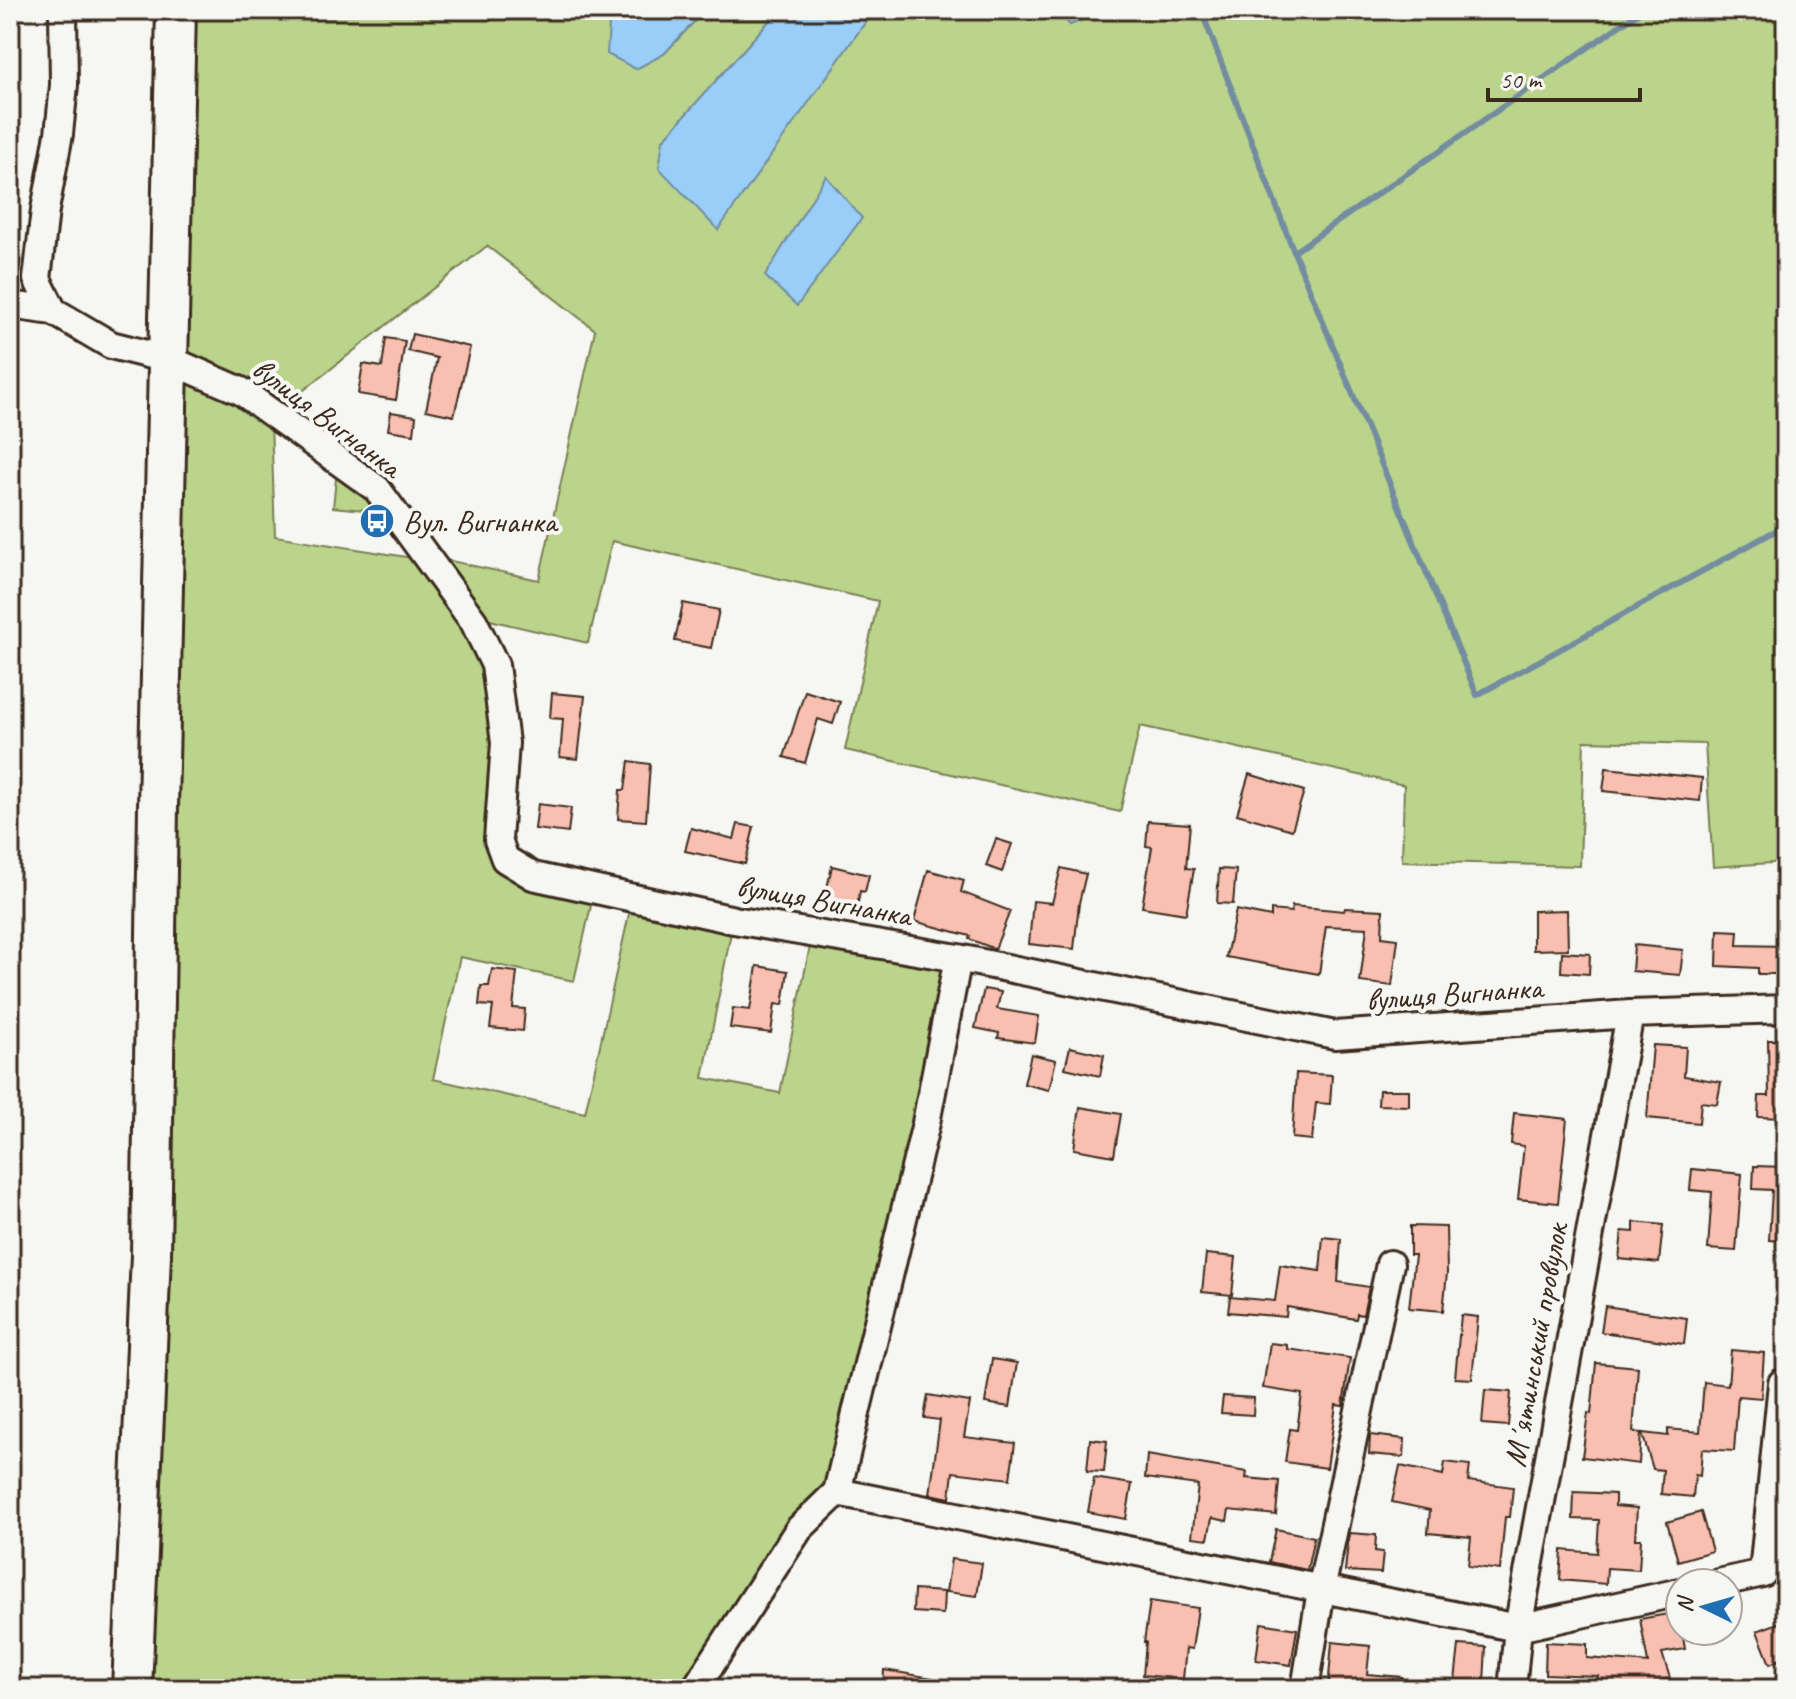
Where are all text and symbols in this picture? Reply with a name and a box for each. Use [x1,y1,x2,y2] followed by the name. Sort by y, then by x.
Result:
[1488,52,1640,102] scale bar
[1500,65,1543,95] text: 50 m
[244,348,412,489] street label: вулиця Вигнанка
[403,501,559,542] place label: Вул. Вигнанка
[358,502,396,540] bus stop icon: Вул. Вигнанка
[733,865,917,937] street label: вулиця Вигнанка
[1365,967,1546,1020] street label: вулиця Вигнанка
[1494,1218,1577,1470] street label: Мʼятинський провулок
[1664,1567,1744,1647] north arrow
[1671,1594,1700,1613] text: N

